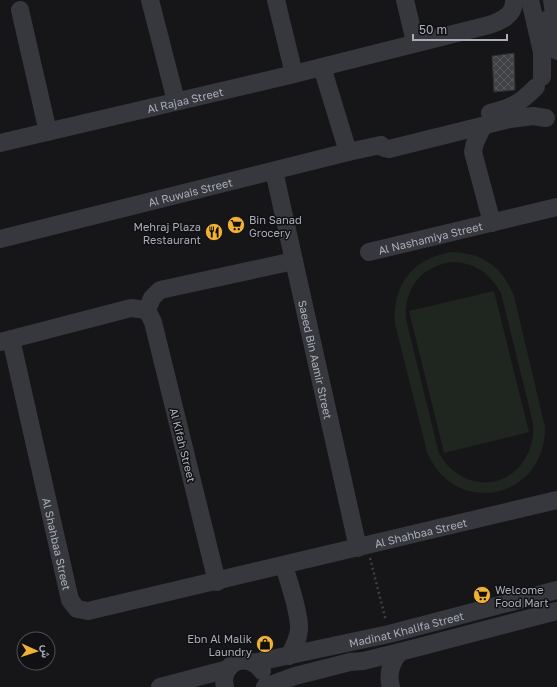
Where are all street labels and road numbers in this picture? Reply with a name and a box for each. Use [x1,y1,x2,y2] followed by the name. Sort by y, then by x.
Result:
[146,84,224,115] street label: Al Rajaa Street
[147,175,234,208] street label: Al Ruwais Street
[377,219,484,256] street label: Al Nashamiya Street
[296,299,336,420] street label: Saeed Bin Aamir Street
[167,407,199,483] street label: Al Kifah Street
[41,496,74,591] street label: Al Shahbaa Street
[373,515,468,550] street label: Al Shahbaa Street
[348,608,465,649] street label: Madinat Khalifa Street

